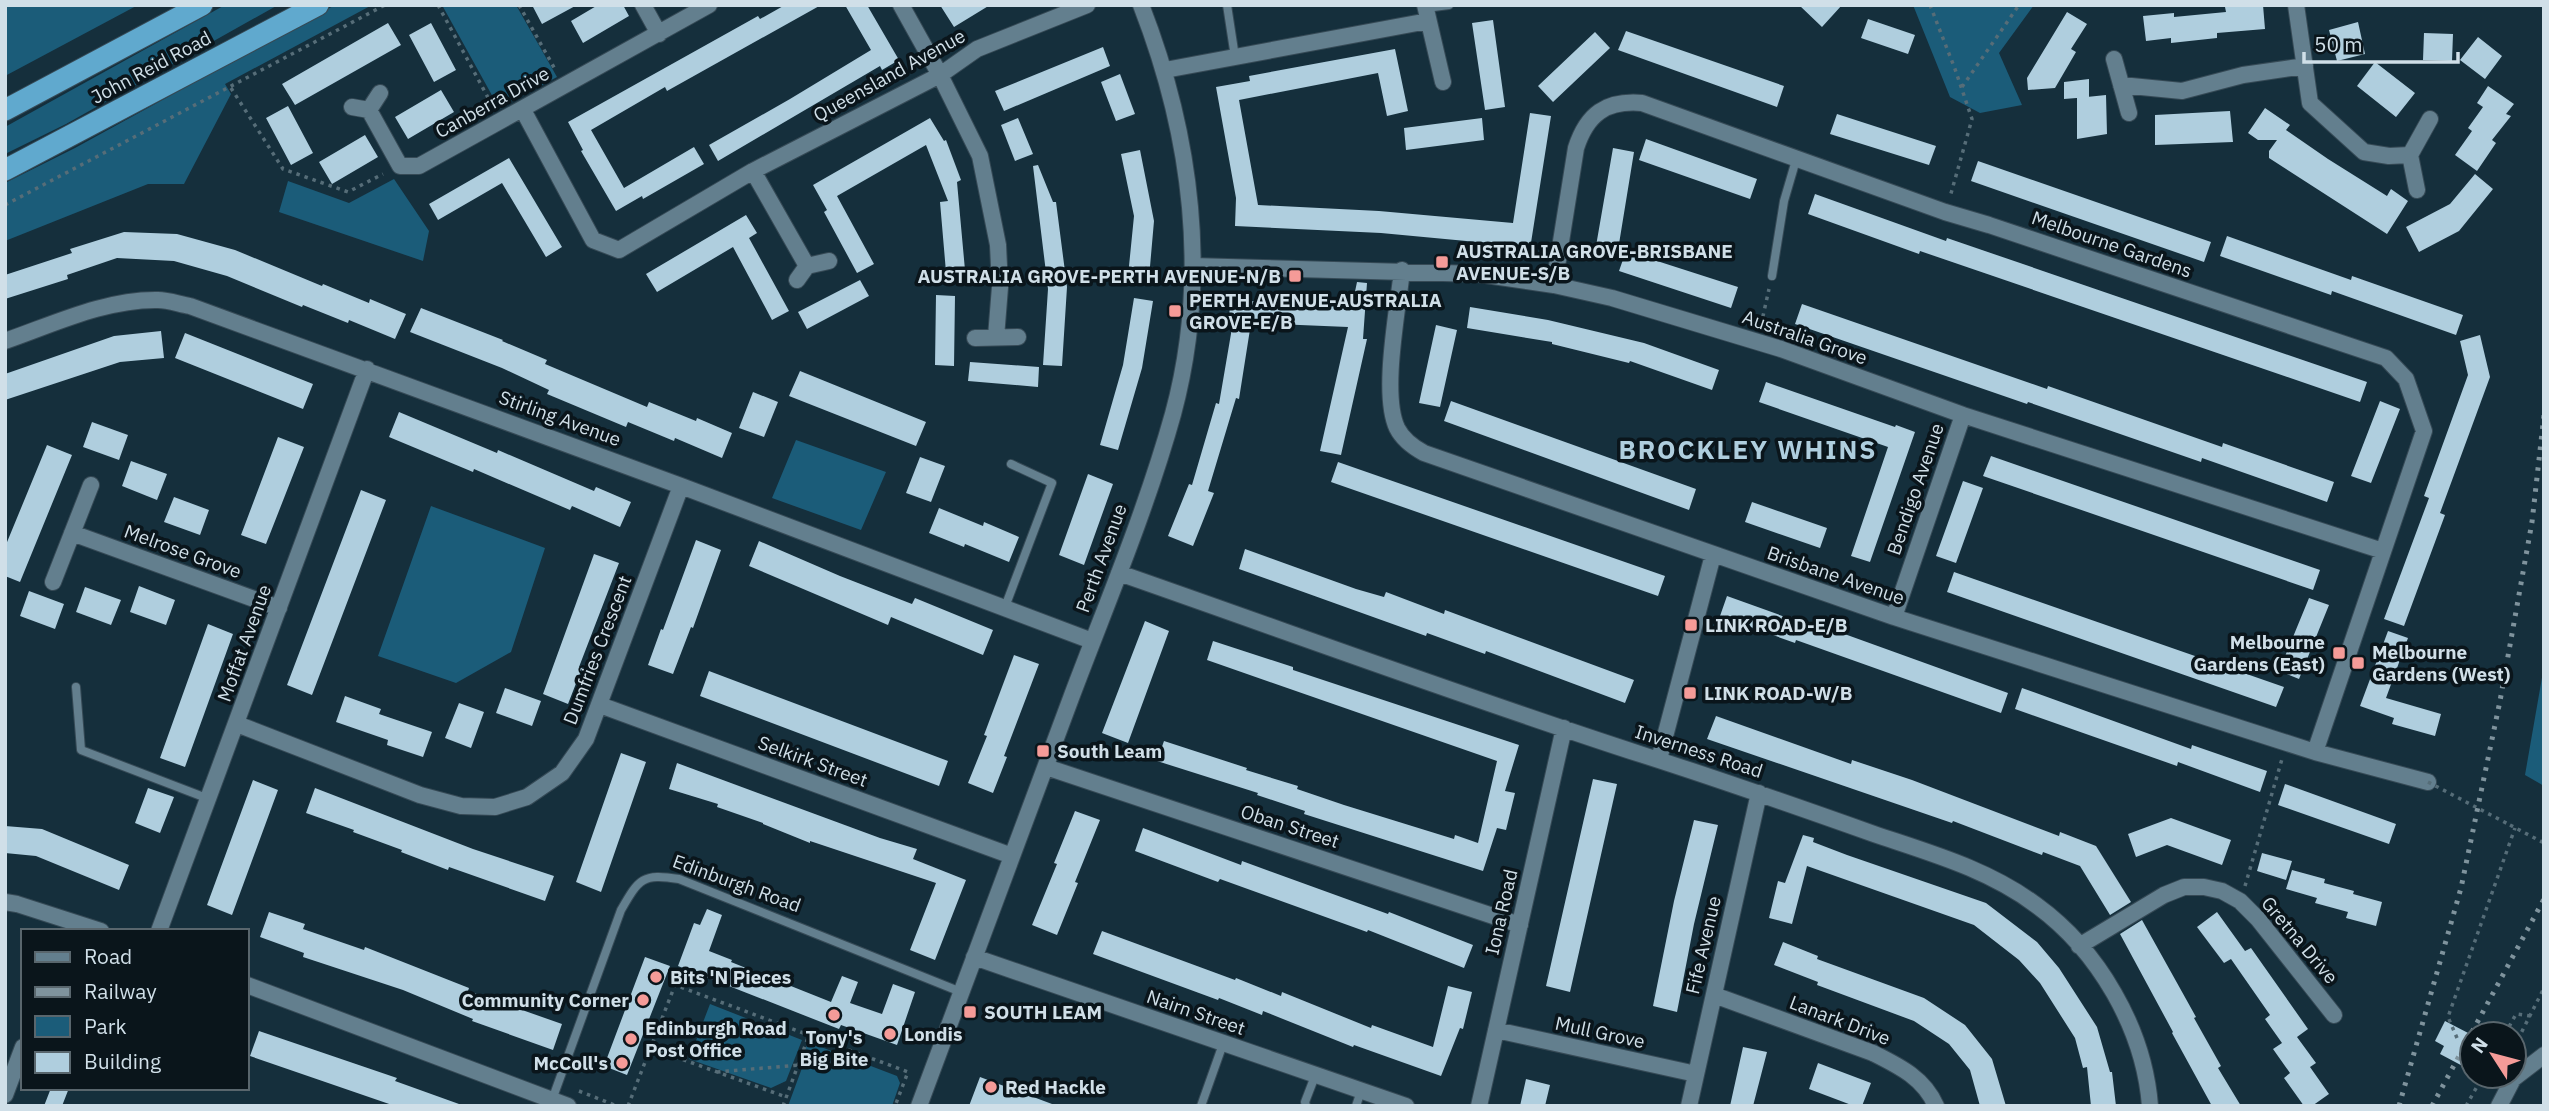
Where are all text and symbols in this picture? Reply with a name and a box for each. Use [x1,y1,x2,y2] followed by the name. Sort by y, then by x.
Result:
[2304,21,2458,65] scale bar
[809,23,969,127] street label: Queensland Avenue
[87,25,215,109] street label: John Reid Road
[2314,30,2363,58] text: 50 m
[431,61,553,143] street label: Canberra Drive
[2029,205,2195,283] street label: Melbourne Gardens
[1456,239,1733,285] place label: AUSTRALIA GROVE-BRISBANE AVENUE-S/B
[1434,254,1450,270] marker: AUSTRALIA GROVE-BRISBANE AVENUE-S/B
[917,264,1281,288] place label: AUSTRALIA GROVE-PERTH AVENUE-N/B
[1287,268,1303,284] marker: AUSTRALIA GROVE-PERTH AVENUE-N/B
[1189,288,1442,334] place label: PERTH AVENUE-AUSTRALIA GROVE-E/B
[1167,303,1183,319] marker: PERTH AVENUE-AUSTRALIA GROVE-E/B
[1739,304,1871,370] street label: Australia Grove
[496,385,624,451] street label: Stirling Avenue
[1881,420,1949,558] street label: Bendigo Avenue
[1618,432,1878,466] district label: BROCKLEY WHINS
[1070,500,1132,616] street label: Perth Avenue
[121,519,245,583] street label: Melrose Grove
[1764,540,1908,610] street label: Brisbane Avenue
[558,572,636,728] street label: Dumfries Crescent
[212,581,276,705] street label: Moffat Avenue
[1705,613,1848,637] place label: LINK ROAD-E/B
[1683,617,1699,633] marker: LINK ROAD-E/B
[2193,630,2325,676] place label: Melbourne Gardens (East)
[2372,640,2510,686] place label: Melbourne Gardens (West)
[2331,645,2347,661] marker: Melbourne Gardens (East)
[2350,655,2366,671] marker: Melbourne Gardens (West)
[1704,681,1852,705] place label: LINK ROAD-W/B
[1682,685,1698,701] marker: LINK ROAD-W/B
[1632,719,1766,783] street label: Inverness Road
[755,730,871,792] street label: Selkirk Street
[1057,739,1162,763] place label: South Leam
[1035,743,1051,759] marker: South Leam
[1238,799,1342,853] street label: Oban Street
[670,849,804,917] street label: Edinburgh Road
[1479,867,1523,957] street label: Iona Road
[2257,891,2343,989] street label: Gretna Drive
[1680,894,1726,996] street label: Fife Avenue
[21,929,248,1090] legend
[84,942,132,970] text: Road
[670,965,791,989] place label: Bits 'N Pieces
[648,969,664,985] marker: Bits 'N Pieces
[84,977,157,1005] text: Railway
[1144,984,1248,1040] street label: Nairn Street
[462,988,629,1012] place label: Community Corner
[1786,990,1894,1050] street label: Lanark Drive
[635,992,651,1008] marker: Community Corner
[984,1000,1102,1024] place label: SOUTH LEAM
[962,1004,978,1020] marker: SOUTH LEAM
[826,1007,842,1023] marker: Tony's Big Bite
[1553,1011,1647,1053] street label: Mull Grove
[84,1012,127,1040] text: Park
[645,1016,787,1062] place label: Edinburgh Road Post Office
[2458,1020,2528,1090] north arrow
[904,1022,962,1046] place label: Londis
[799,1025,869,1071] place label: Tony's Big Bite
[882,1026,898,1042] marker: Londis
[623,1031,639,1047] marker: Edinburgh Road Post Office
[2465,1032,2493,1058] text: N
[84,1047,161,1075] text: Building
[534,1051,608,1075] place label: McColl's
[614,1055,630,1071] marker: McColl's
[1005,1075,1106,1099] place label: Red Hackle
[983,1079,999,1095] marker: Red Hackle

